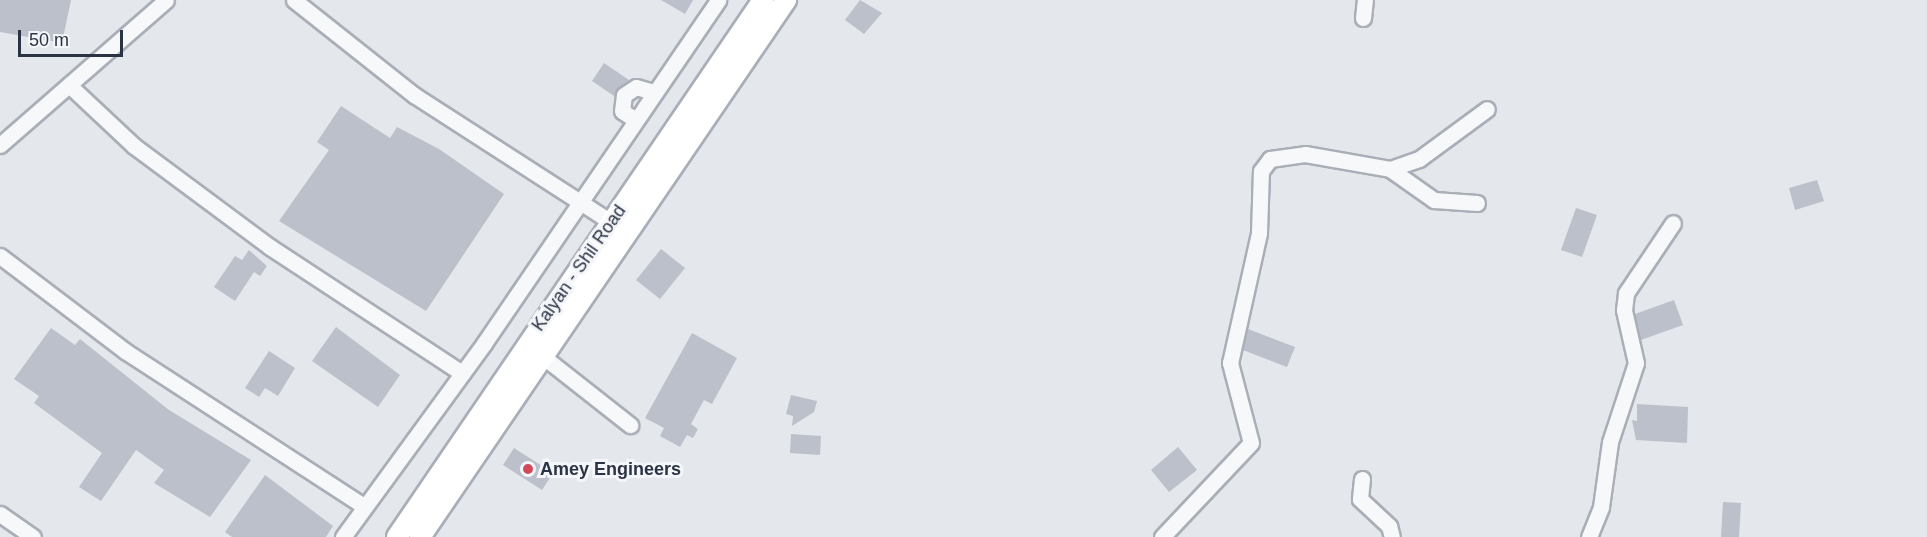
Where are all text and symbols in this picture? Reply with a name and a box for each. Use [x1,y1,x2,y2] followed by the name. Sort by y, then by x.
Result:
[21,18,126,56] scale bar
[29,30,69,50] text: 50 m
[527,201,631,335] street label: Kalyan - Shil Road
[540,458,681,480] place label: Amey Engineers
[521,462,535,476] marker: Amey Engineers

